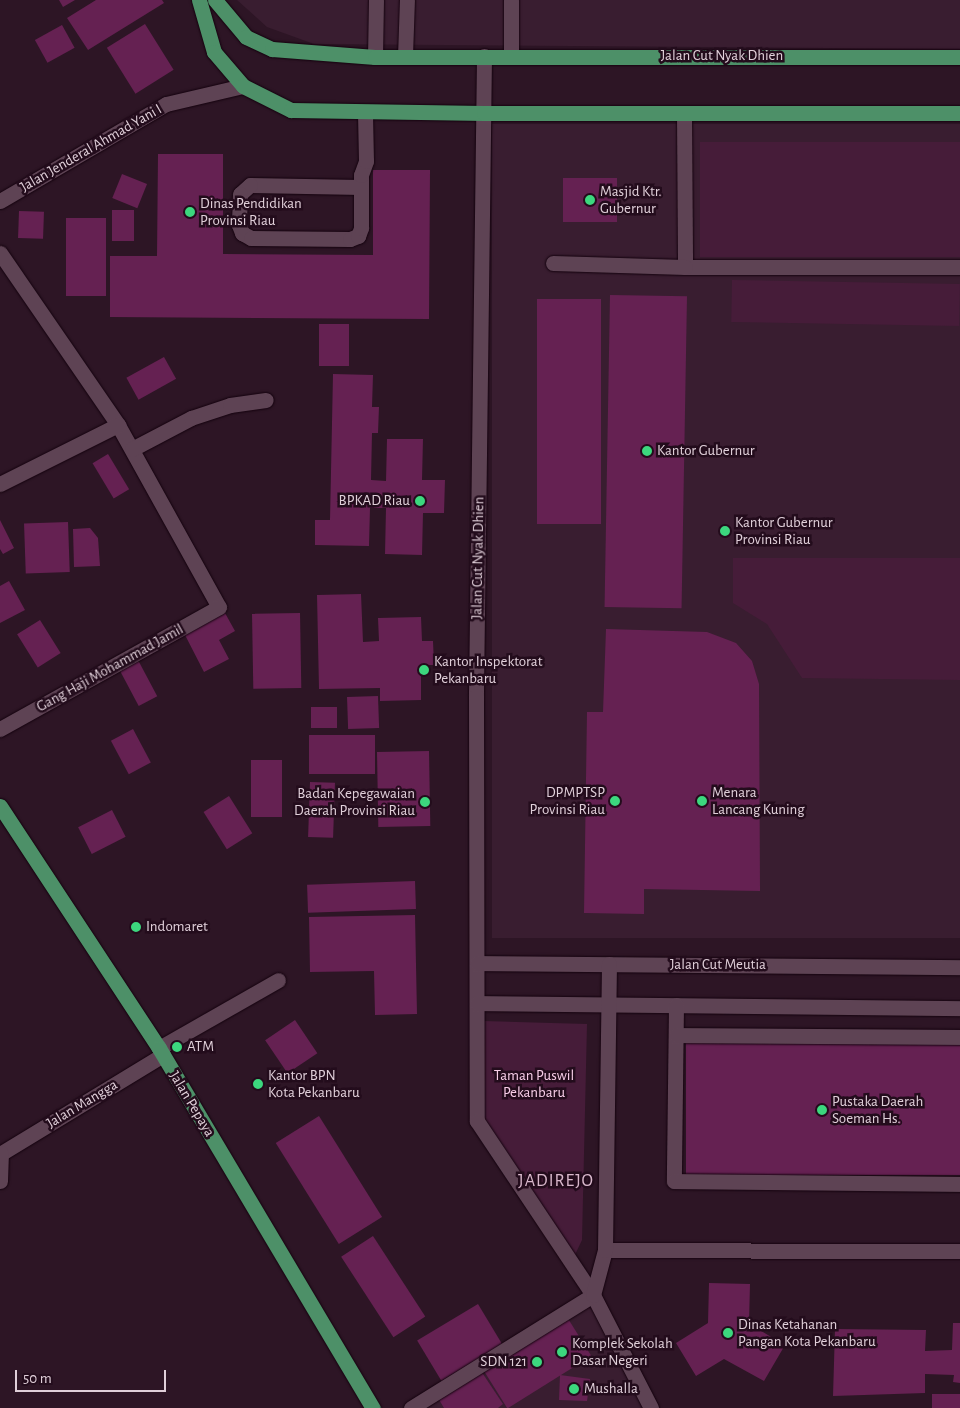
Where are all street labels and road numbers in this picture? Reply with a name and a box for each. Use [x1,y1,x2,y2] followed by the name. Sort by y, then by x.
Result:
[661,47,783,65] street label: Jalan Cut Nyak Dhien
[17,100,165,196] street label: Jalan Jenderal Ahmad Yani I
[468,497,488,619] street label: Jalan Cut Nyak Dhien
[33,620,187,716] street label: Gang Haji Mohammad Jamil
[670,956,766,974] street label: Jalan Cut Meutia
[165,1068,219,1140] street label: Jalan Pepaya
[43,1076,121,1132] street label: Jalan Mangga

